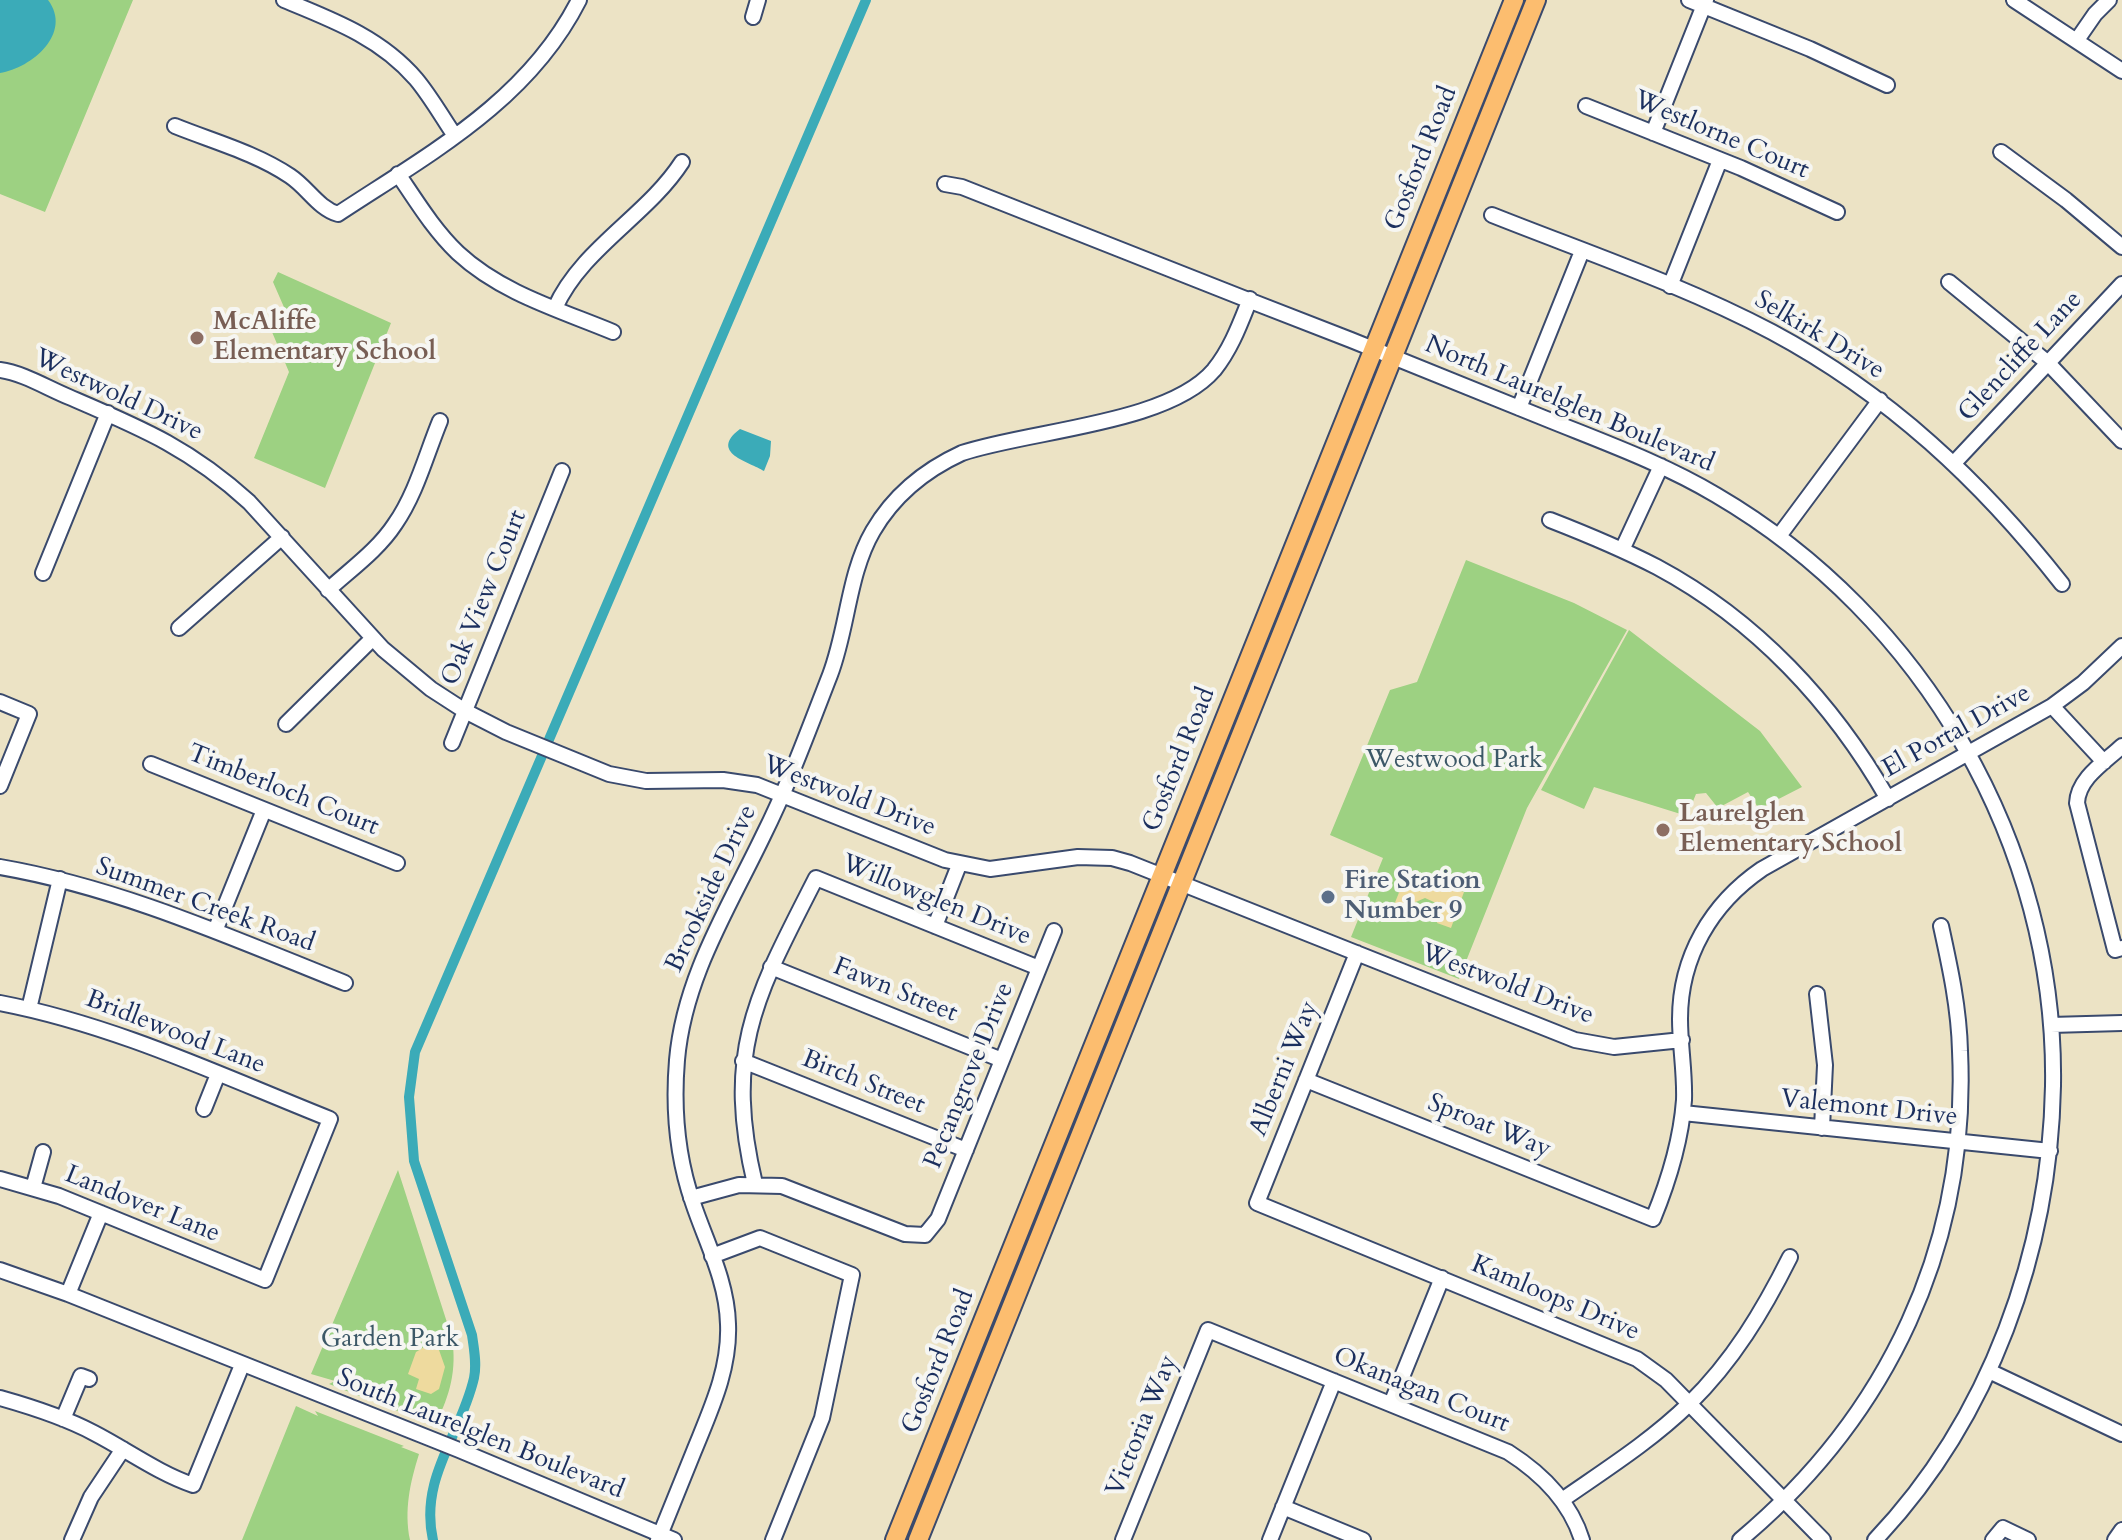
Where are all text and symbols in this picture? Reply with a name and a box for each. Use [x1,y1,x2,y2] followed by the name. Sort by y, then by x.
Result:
[1379,82,1465,236] street label: Gosford Road
[1629,85,1813,187] street label: Westlorne Court
[1748,285,1890,387] street label: Selkirk Drive
[1952,285,2090,429] street label: Glencliffe Lane
[213,307,436,368] place label: McAliffe Elementary School
[188,329,206,347] marker: McAliffe Elementary School
[1420,330,1718,480] street label: North Laurelglen Boulevard
[29,343,207,449] street label: Westwold Drive
[436,506,534,690] street label: Oak View Court
[1878,678,2036,786] street label: El Portal Drive
[1137,683,1223,837] street label: Gosford Road
[183,738,383,844] street label: Timberloch Court
[1365,745,1543,777] park label: Westwood Park
[758,750,940,844] street label: Westwold Drive
[1679,799,1902,860] place label: Laurelglen Elementary School
[660,801,764,977] street label: Brookside Drive
[1654,821,1672,839] marker: Laurelglen Elementary School
[837,849,1035,953] street label: Willowglen Drive
[91,852,319,960] street label: Summer Creek Road
[1344,866,1481,928] place label: Fire Station Number 9
[1319,888,1337,906] marker: Fire Station Number 9
[1416,938,1598,1032] street label: Westwold Drive
[828,952,962,1030] street label: Fawn Street
[918,978,1022,1174] street label: Pecangrove Drive
[81,984,269,1082] street label: Bridlewood Lane
[1244,997,1326,1141] street label: Alberni Way
[797,1044,929,1122] street label: Birch Street
[1779,1084,1959,1134] street label: Valemont Drive
[1423,1088,1555,1166] street label: Sproat Way
[60,1160,224,1250] street label: Landover Lane
[1466,1250,1644,1348] street label: Kamloops Drive
[896,1285,982,1439] street label: Gosford Road
[321,1324,459,1356] park label: Garden Park
[1328,1341,1514,1441] street label: Okanagan Court
[1101,1351,1185,1501] street label: Victoria Way
[332,1363,628,1507] street label: South Laurelglen Boulevard

